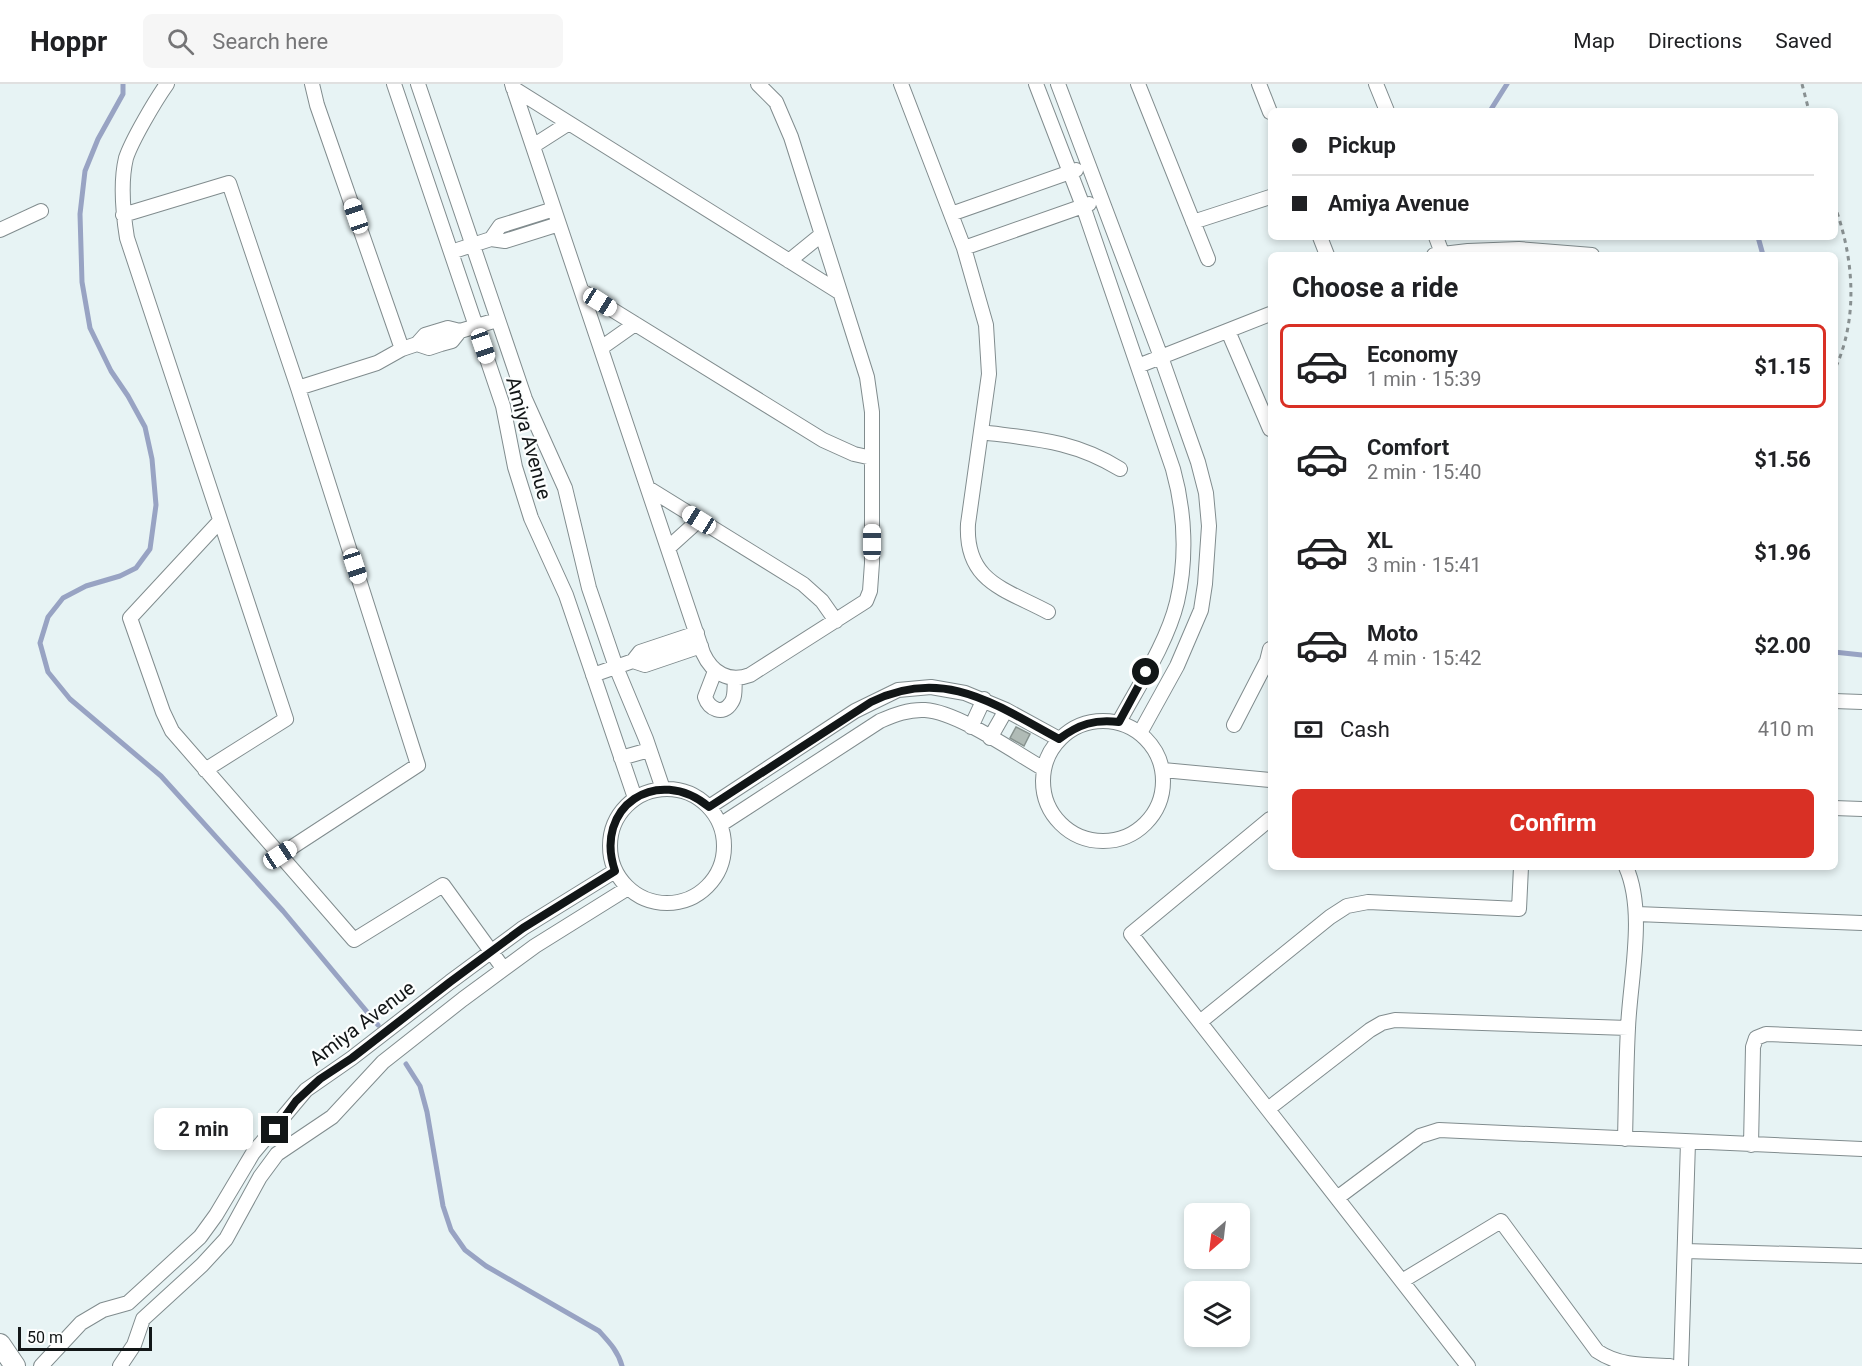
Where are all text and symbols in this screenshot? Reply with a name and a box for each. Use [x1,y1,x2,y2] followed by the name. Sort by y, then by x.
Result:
[143,14,563,68] search box
[30,25,107,58] text: Hoppr
[164,25,197,58] icon: search
[212,29,328,54] text: Search here
[1573,29,1615,53] text: Map
[1648,29,1742,53] text: Directions
[1775,29,1832,53] text: Saved
[1328,133,1396,158] text: Pickup
[1328,191,1469,216] text: Amiya Avenue
[342,196,370,236] car
[1292,272,1458,304] text: Choose a ride
[580,285,620,319] car
[469,326,497,366] car
[1295,339,1349,393] icon: car
[1367,342,1458,367] text: Economy
[1754,354,1811,379] text: $1.15
[1367,367,1482,391] text: 1 min · 15:39
[501,374,557,502] street label: Amiya Avenue
[1295,432,1349,486] icon: car
[1367,435,1449,460] text: Comfort
[1754,447,1811,472] text: $1.56
[1367,460,1482,484] text: 2 min · 15:40
[679,503,719,537] car
[863,524,881,560] car
[1295,525,1349,579] icon: car
[1367,528,1393,553] text: XL
[1754,540,1811,565] text: $1.96
[341,546,369,586] car
[1367,553,1482,577] text: 3 min · 15:41
[1295,618,1349,672] icon: car
[1367,621,1418,646] text: Moto
[1754,633,1811,658] text: $2.00
[1367,646,1482,670] text: 4 min · 15:42
[1132,658,1159,685] route start
[1292,713,1325,746] icon: cash
[1340,717,1390,742] text: Cash
[1758,717,1814,741] text: 410 m
[1292,789,1814,858] button: Confirm
[260,838,300,872] car
[304,975,420,1071] street label: Amiya Avenue
[155,1109,254,1151] callout: 2 min
[261,1116,288,1143] route end
[178,1117,229,1141] text: 2 min
[1184,1203,1250,1269] north arrow
[1184,1203,1250,1347] map controls
[1184,1281,1250,1347] button: layers
[18,1324,152,1352] scale bar
[27,1328,63,1347] text: 50 m

